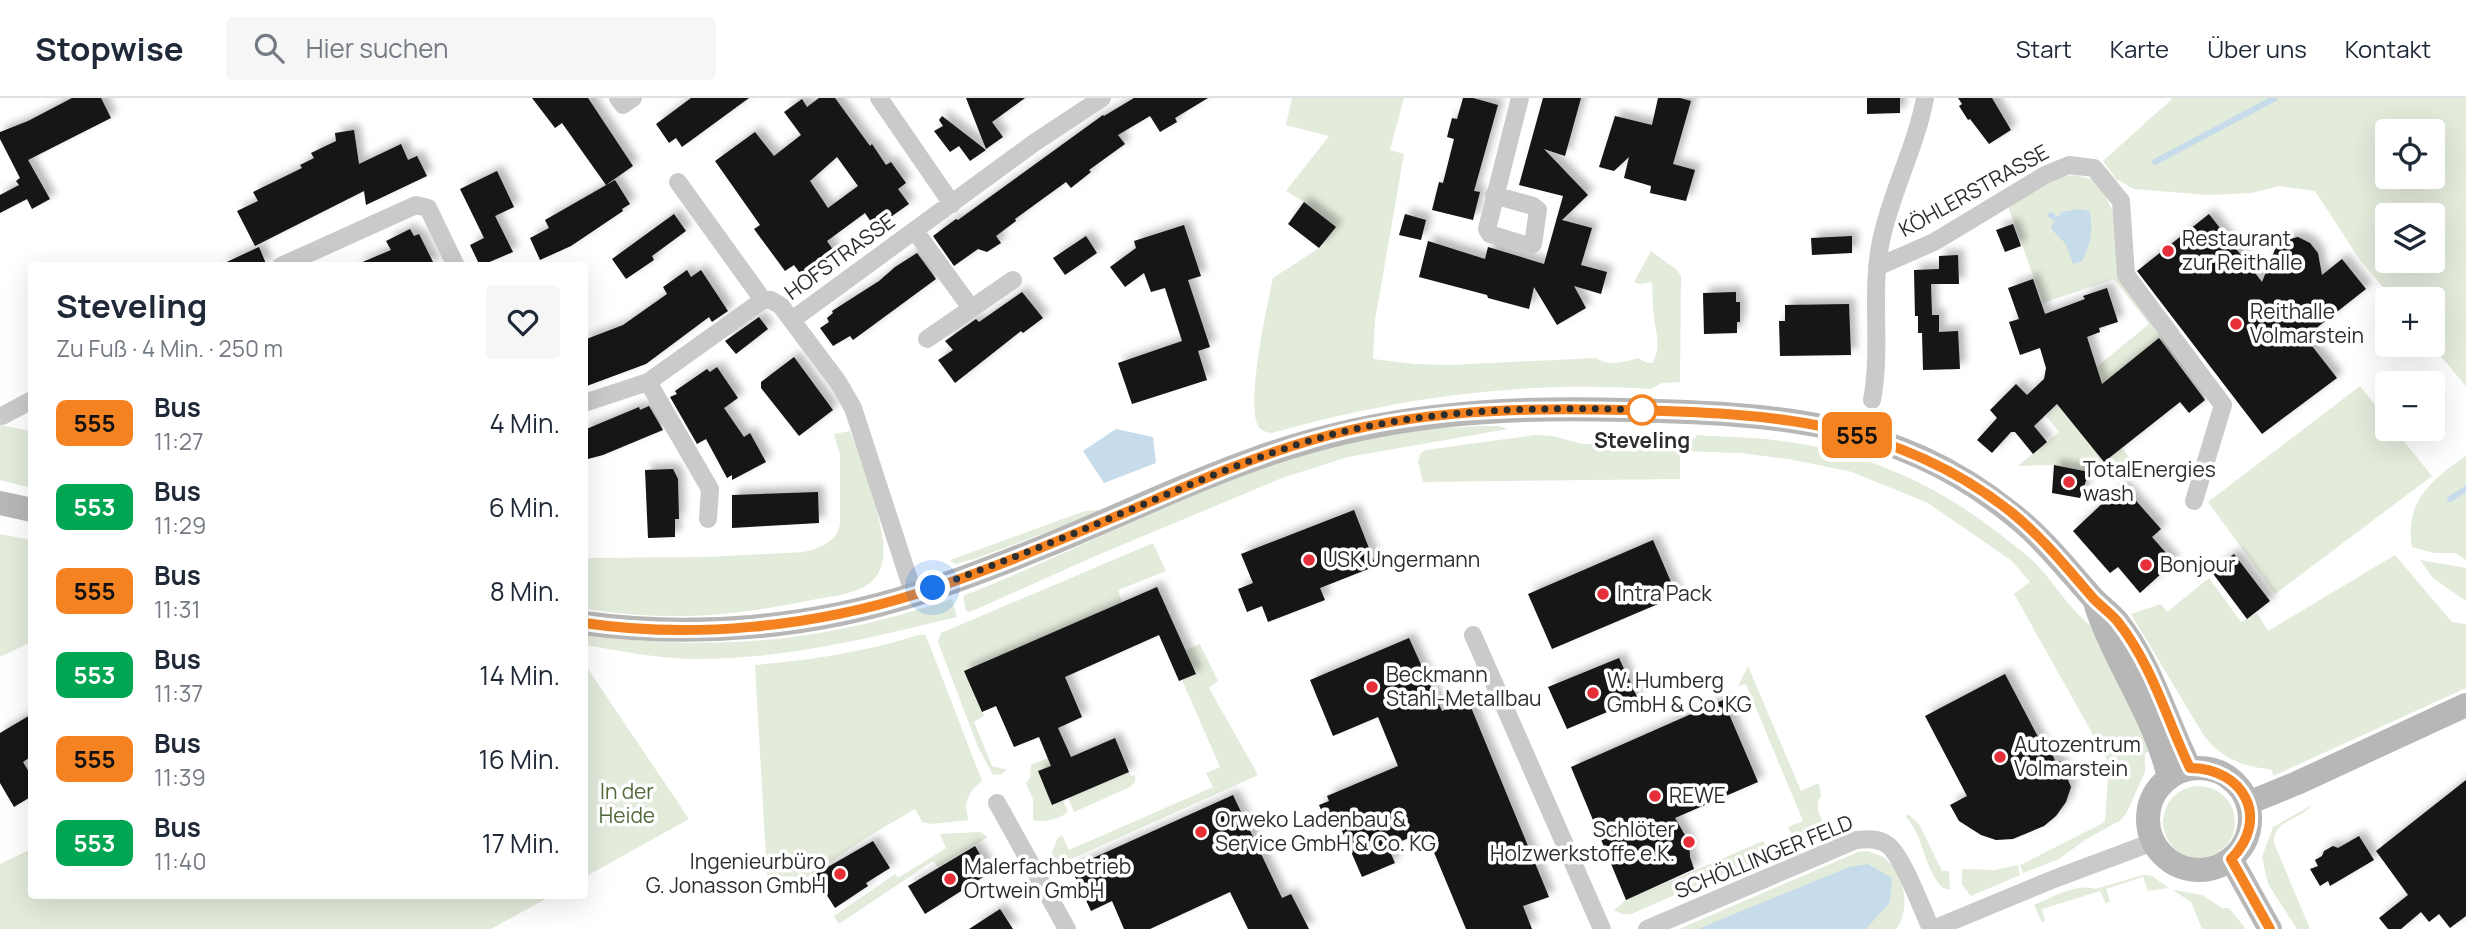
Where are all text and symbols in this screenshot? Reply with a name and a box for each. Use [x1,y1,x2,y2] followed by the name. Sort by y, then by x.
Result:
[226,17,716,80] search box
[35,26,184,71] text: Stopwise
[250,29,288,67] icon: search
[306,30,448,66] text: Hier suchen
[2016,32,2072,65] text: Start
[2110,32,2169,65] text: Karte
[2207,32,2307,65] text: Über uns
[2345,32,2431,65] text: Kontakt
[2375,119,2445,441] map controls
[2375,119,2445,189] button: locate
[1894,137,2053,243] street label: KÖHLERSTRASSE
[2375,203,2445,273] button: layers
[779,207,900,306] street label: HOFSTRASSE
[2182,224,2302,276] place label: Restaurant zur Reithalle
[2160,243,2176,259] marker: Restaurant zur Reithalle
[56,283,207,328] text: Steveling
[486,285,560,359] button: heart
[2375,287,2445,357] button: +
[2250,297,2364,349] place label: Reithalle Volmarstein
[2228,316,2244,332] marker: Reithalle Volmarstein
[56,332,283,364] text: Zu Fuß · 4 Min. · 250 m
[2375,371,2445,441] button: −
[154,389,201,425] text: Bus
[1627,395,1657,425] marker: Steveling
[490,405,560,441] text: 4 Min.
[73,406,116,439] text: 555
[1817,412,1897,458] line badge: 555
[1836,418,1878,451] text: 555
[154,425,203,457] text: 11:27
[1594,426,1690,454] place label: Steveling
[2083,455,2216,507] place label: TotalEnergies wash
[154,473,201,509] text: Bus
[2061,474,2077,490] marker: TotalEnergies wash
[489,489,560,525] text: 6 Min.
[73,490,116,523] text: 553
[154,509,206,541] text: 11:29
[1323,545,1480,573] place label: USK Ungermann
[2160,550,2236,578] place label: Bonjour
[1301,552,1317,568] marker: USK Ungermann
[154,557,201,593] text: Bus
[2138,557,2154,573] marker: Bonjour
[915,570,950,605] your location
[490,573,560,609] text: 8 Min.
[73,574,116,607] text: 555
[1617,579,1712,607] place label: Intra Pack
[1595,586,1611,602] marker: Intra Pack
[154,593,201,625] text: 11:31
[154,641,201,677] text: Bus
[479,657,560,693] text: 14 Min.
[73,658,116,691] text: 553
[1386,660,1542,712] place label: Beckmann Stahl-Metallbau
[1607,666,1752,718] place label: W. Humberg GmbH & Co. KG
[154,677,203,709] text: 11:37
[1364,679,1380,695] marker: Beckmann Stahl-Metallbau
[1585,685,1601,701] marker: W. Humberg GmbH & Co. KG
[154,725,201,761] text: Bus
[2014,730,2141,782] place label: Autozentrum Volmarstein
[479,741,560,777] text: 16 Min.
[73,742,116,775] text: 555
[1992,749,2008,765] marker: Autozentrum Volmarstein
[154,761,206,793] text: 11:39
[599,777,655,829] park label: In der Heide
[1669,781,1726,809] place label: REWE
[1647,788,1663,804] marker: REWE
[1215,805,1436,857] place label: Orweko Ladenbau & Service GmbH & Co. KG
[1670,808,1857,905] street label: SCHÖLLINGER FELD
[154,809,201,845] text: Bus
[1490,815,1675,867] place label: Schlöter Holzwerkstoffe e.K.
[1193,824,1209,840] marker: Orweko Ladenbau & Service GmbH & Co. KG
[482,825,560,861] text: 17 Min.
[73,826,116,859] text: 553
[1681,834,1697,850] marker: Schlöter Holzwerkstoffe e.K.
[154,845,206,877] text: 11:40
[646,847,826,899] place label: Ingenieurbüro G. Jonasson GmbH
[964,852,1131,904] place label: Malerfachbetrieb Ortwein GmbH
[832,866,848,882] marker: Ingenieurbüro G. Jonasson GmbH
[942,871,958,887] marker: Malerfachbetrieb Ortwein GmbH

